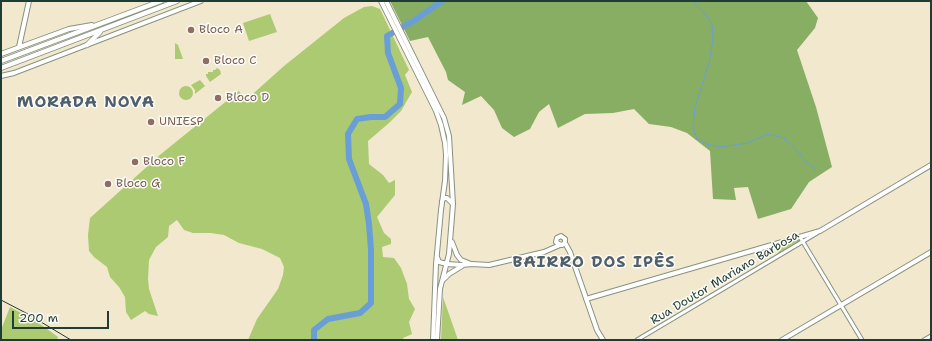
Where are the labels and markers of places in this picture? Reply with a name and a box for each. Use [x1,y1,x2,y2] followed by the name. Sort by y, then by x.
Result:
[199,23,243,37] place label: Bloco A
[186,25,196,35] marker: Bloco A
[214,54,257,68] place label: Bloco C
[201,56,211,66] marker: Bloco C
[226,91,269,105] place label: Bloco D
[213,93,223,103] marker: Bloco D
[159,115,203,129] place label: UNIESP
[146,117,156,127] marker: UNIESP
[143,155,185,169] place label: Bloco F
[130,157,140,167] marker: Bloco F
[116,177,160,191] place label: Bloco G
[103,179,113,189] marker: Bloco G

